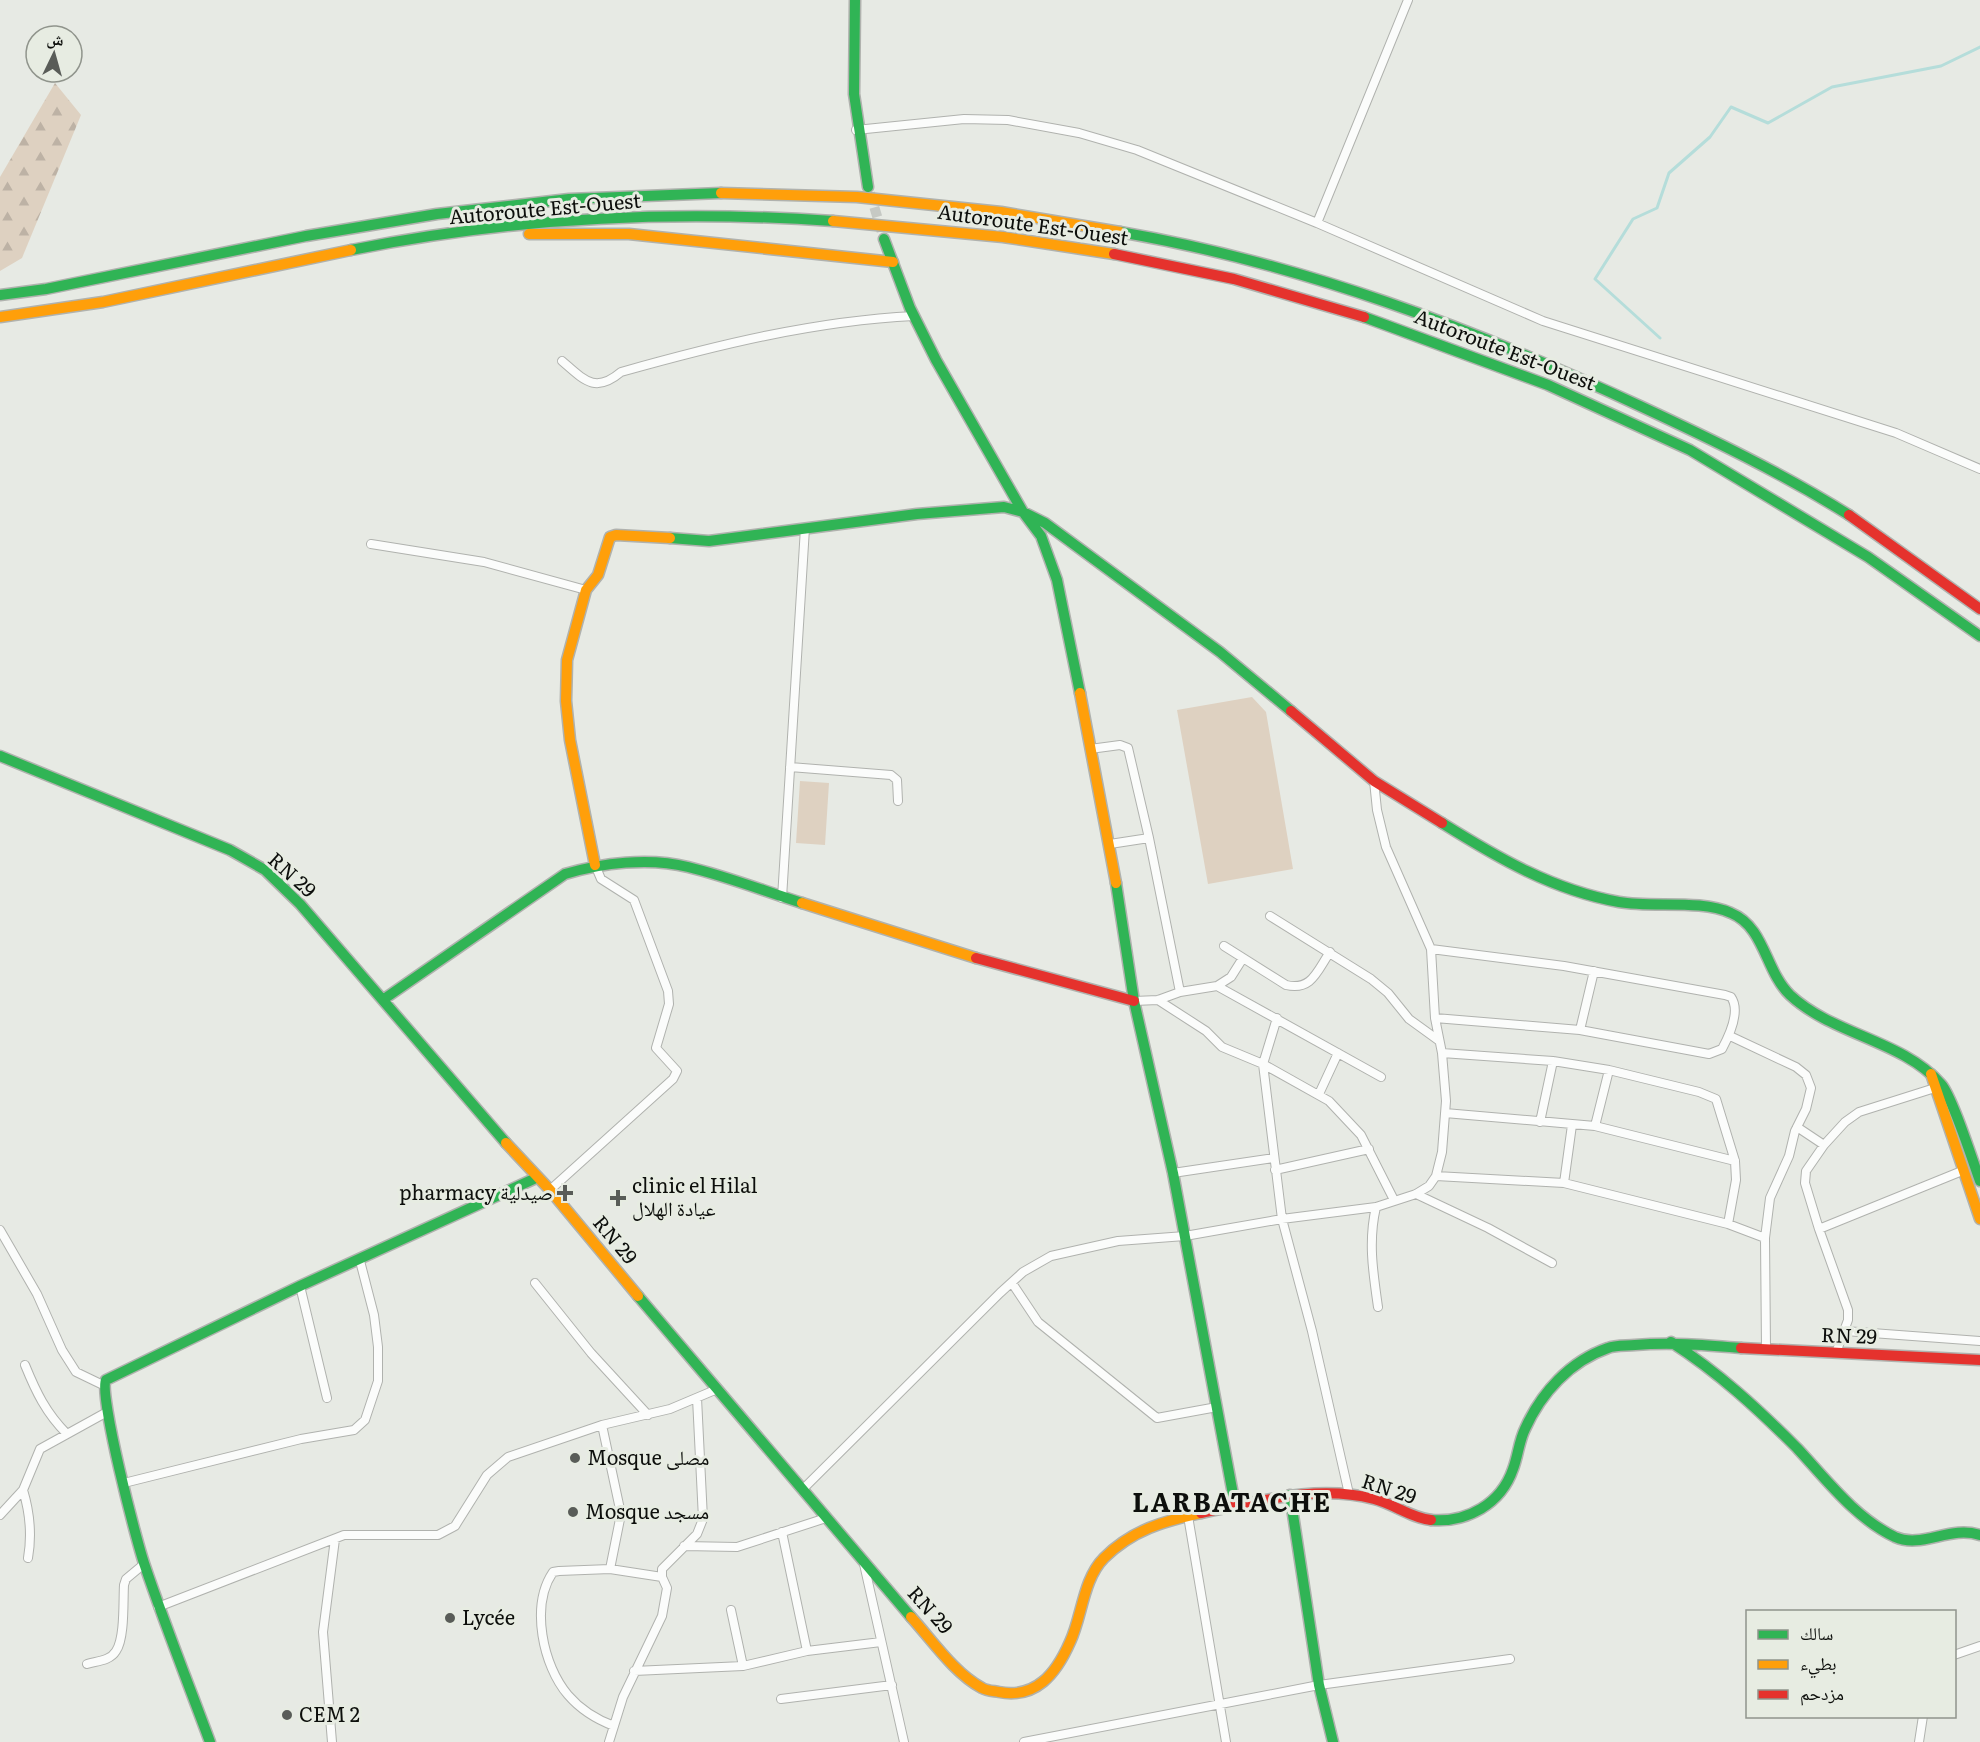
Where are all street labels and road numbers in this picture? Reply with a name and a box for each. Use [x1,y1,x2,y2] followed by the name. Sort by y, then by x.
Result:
[448,184,642,230] street label: Autoroute Est-Ouest
[936,195,1131,251] street label: Autoroute Est-Ouest
[1410,300,1601,397] street label: Autoroute Est-Ouest
[263,844,324,903] street label: RN 29
[587,1208,646,1270] street label: RN 29
[1821,1318,1877,1350] street label: RN 29
[1358,1464,1421,1510] street label: RN 29
[902,1578,961,1639] street label: RN 29

